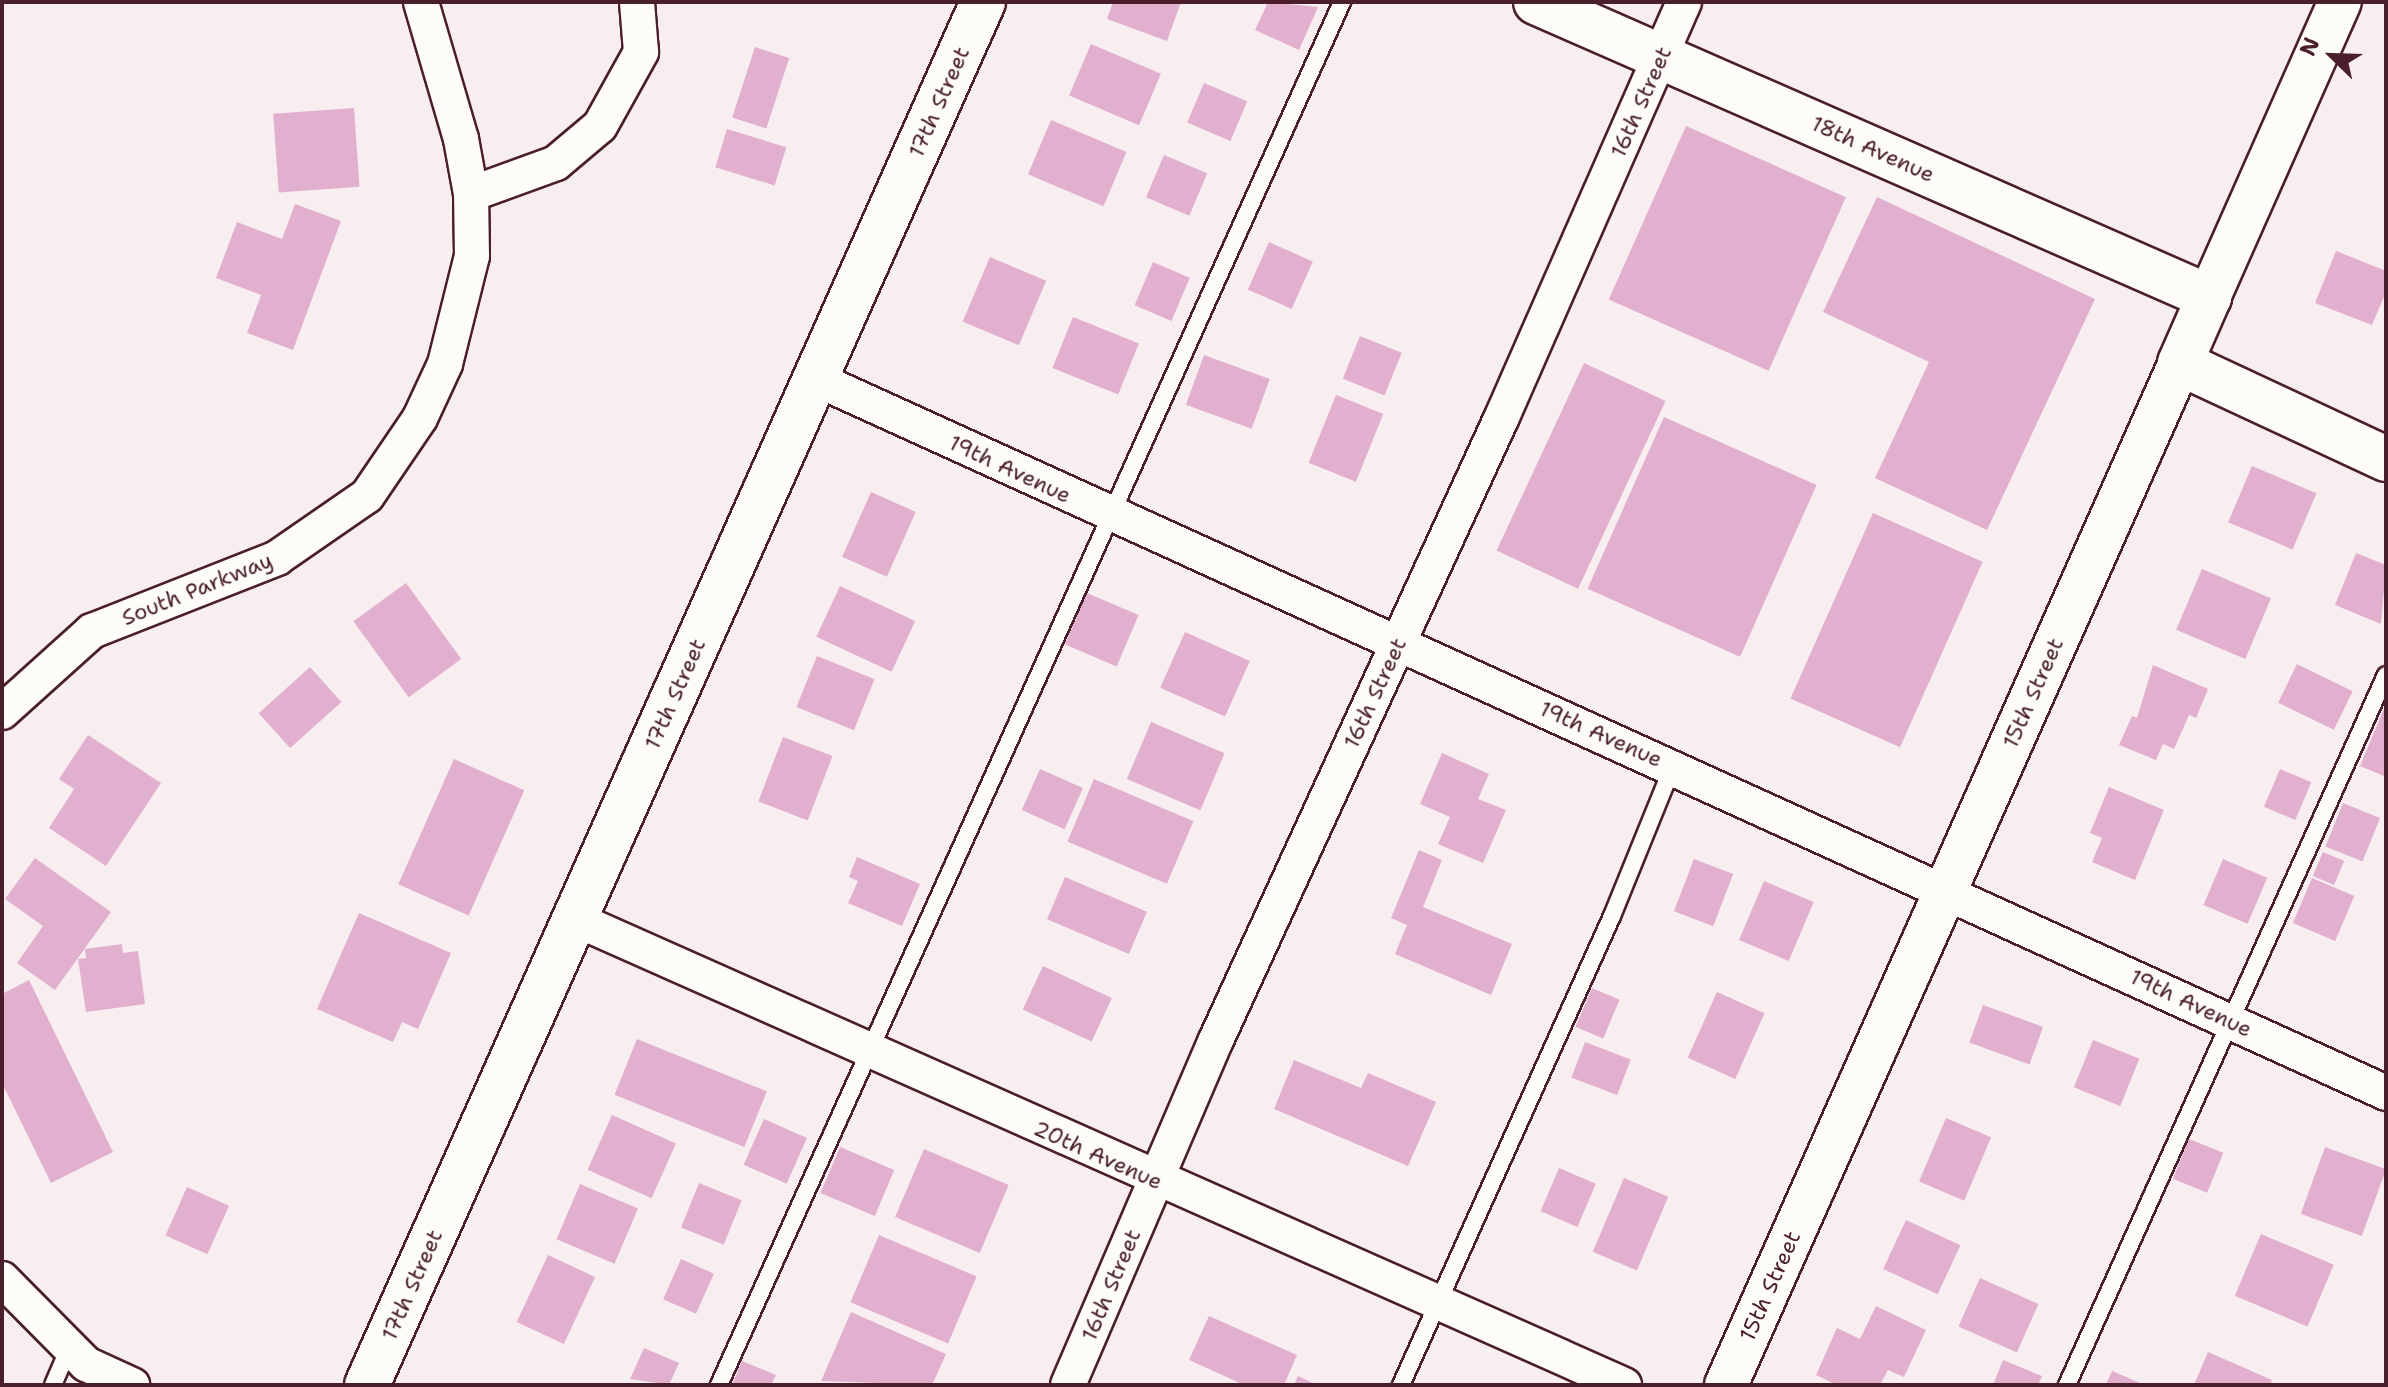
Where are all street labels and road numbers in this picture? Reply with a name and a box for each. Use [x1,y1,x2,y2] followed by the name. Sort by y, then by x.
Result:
[1605,42,1677,162] street label: 16th Street
[903,43,975,161] street label: 17th Street
[1807,110,1939,188] street label: 18th Avenue
[945,429,1075,509] street label: 19th Avenue
[118,547,276,631] street label: South Parkway
[1338,634,1412,752] street label: 16th Street
[1997,634,2069,752] street label: 15th Street
[639,635,711,753] street label: 17th Street
[1536,695,1666,773] street label: 19th Avenue
[2126,963,2256,1043] street label: 19th Avenue
[1030,1115,1166,1195] street label: 20th Avenue
[1076,1225,1146,1345] street label: 16th Street
[376,1226,448,1344] street label: 17th Street
[1734,1227,1806,1345] street label: 15th Street

